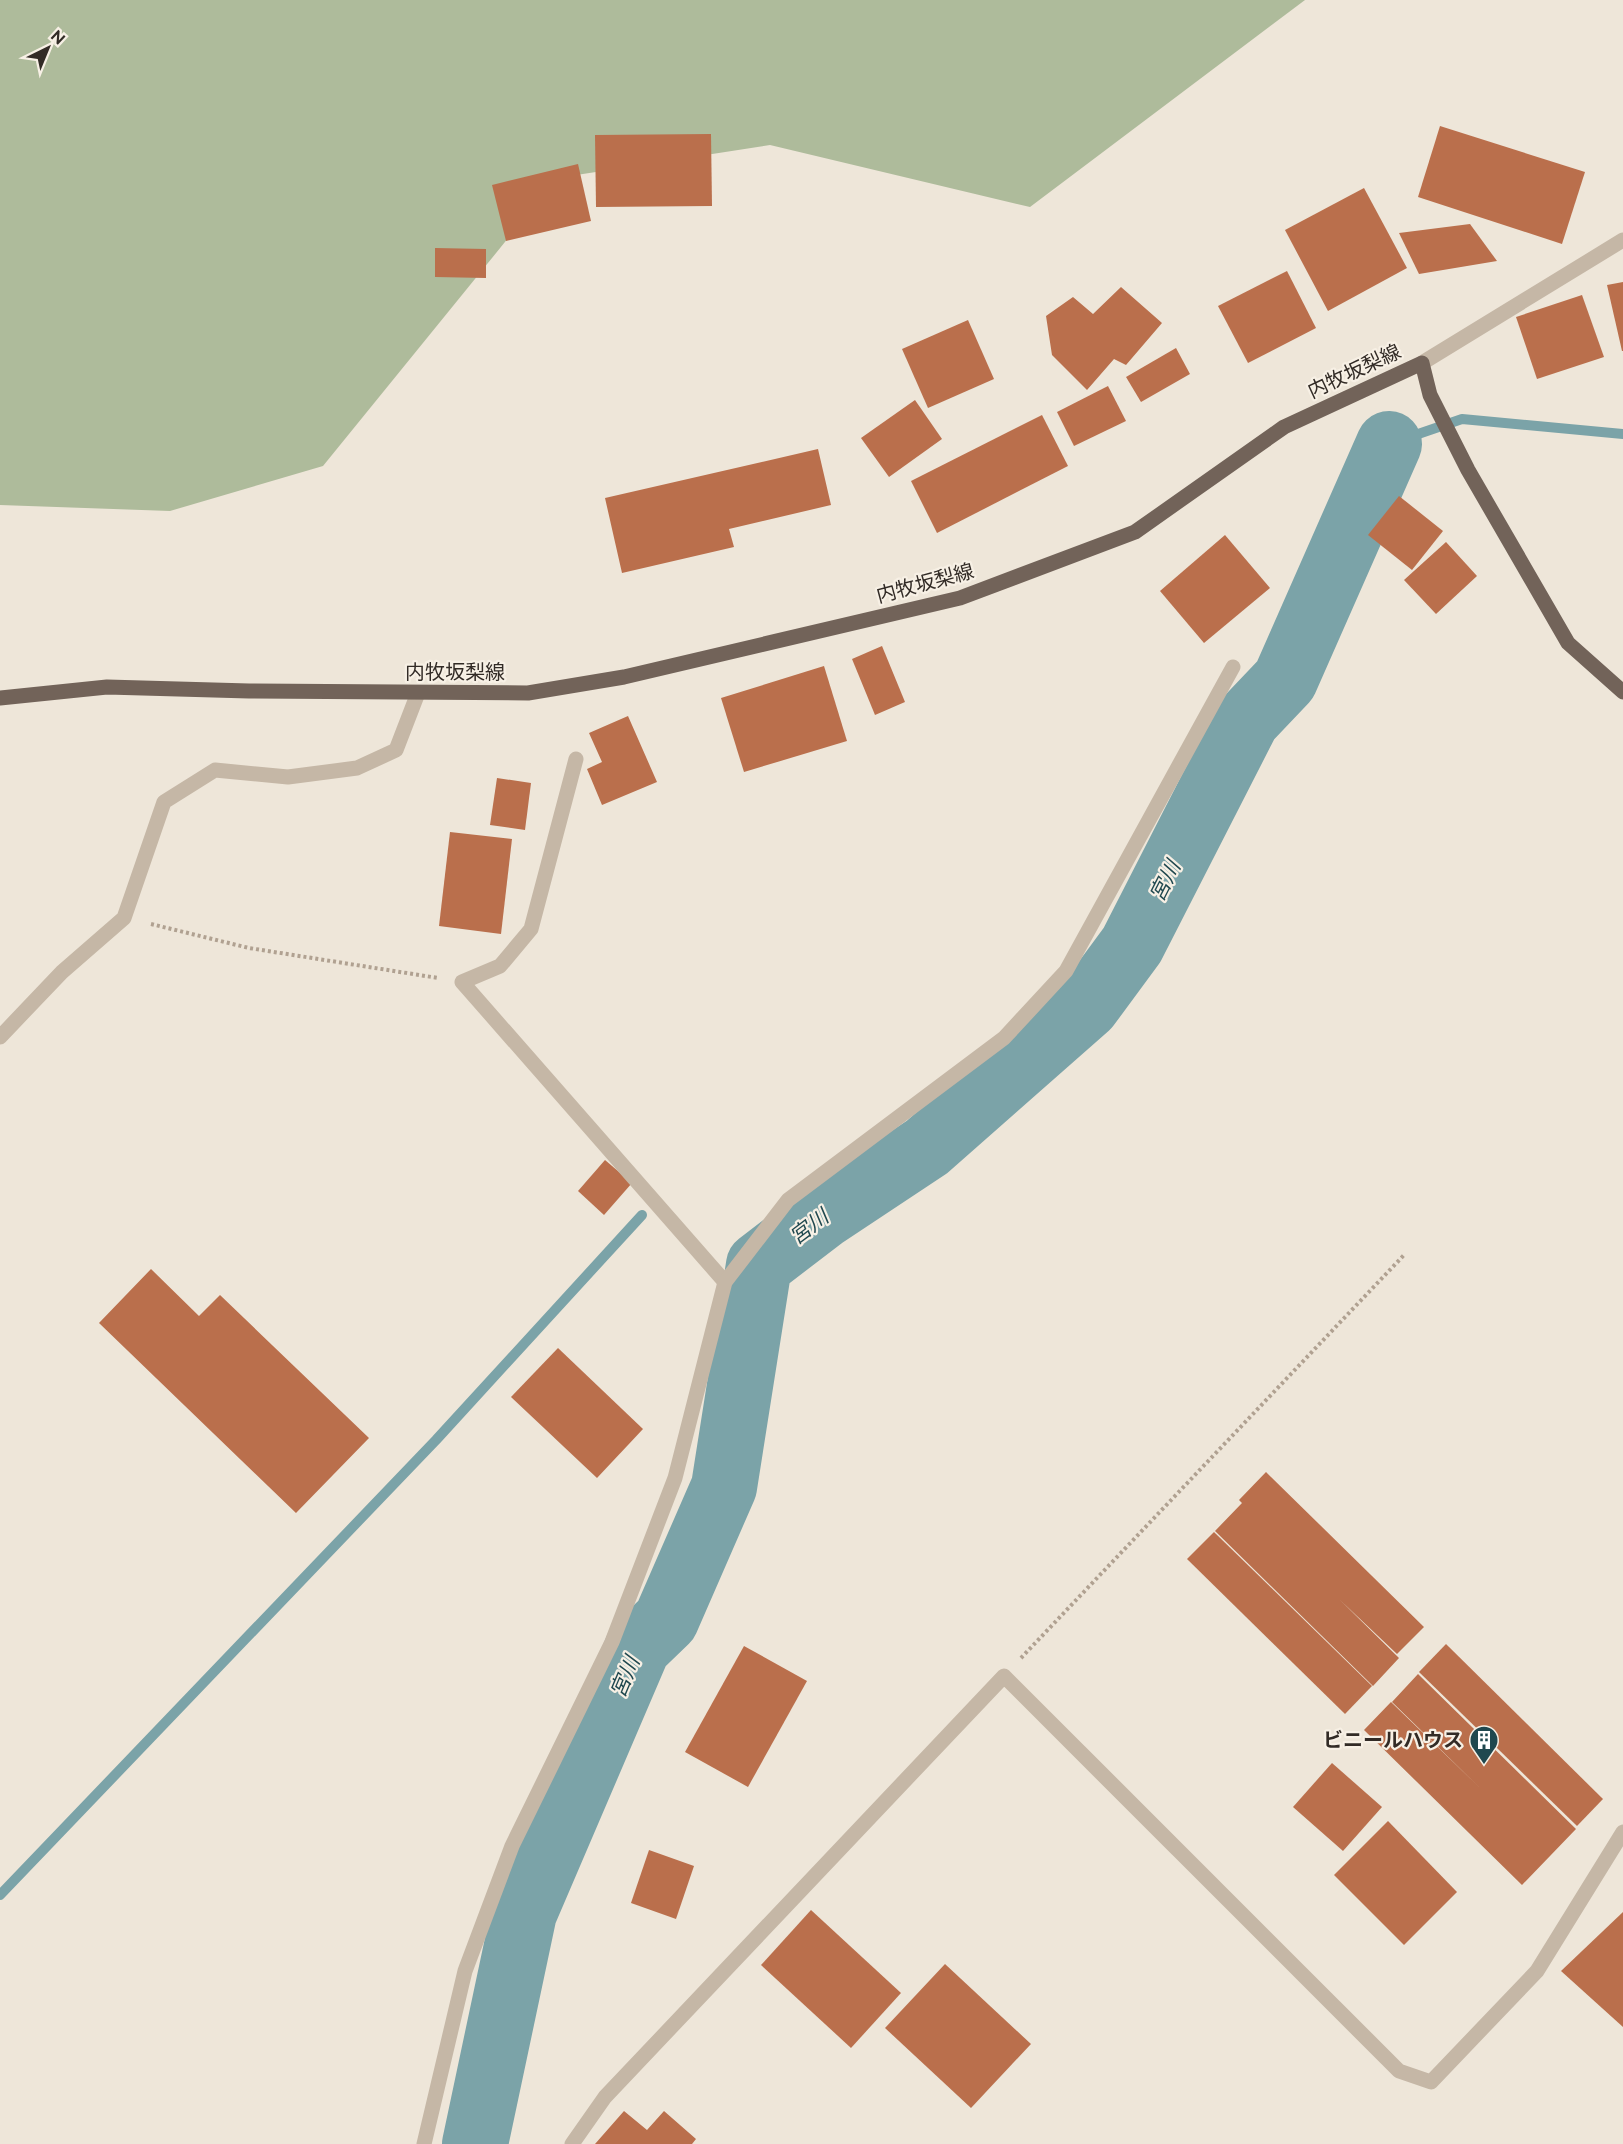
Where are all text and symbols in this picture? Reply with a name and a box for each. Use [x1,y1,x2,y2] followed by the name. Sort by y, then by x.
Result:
[18,18,78,78] north arrow
[47,26,69,49] text: N
[1304,339,1404,403] street label: 内牧坂梨線
[874,558,976,608] street label: 内牧坂梨線
[405,660,505,684] street label: 内牧坂梨線
[1144,855,1186,905] water label: 宮川
[784,1203,835,1249] water label: 宮川
[605,1651,645,1701] water label: 宮川
[1468,1724,1500,1766] building icon: ビニールハウス
[1323,1728,1463,1752] place label: ビニールハウス

